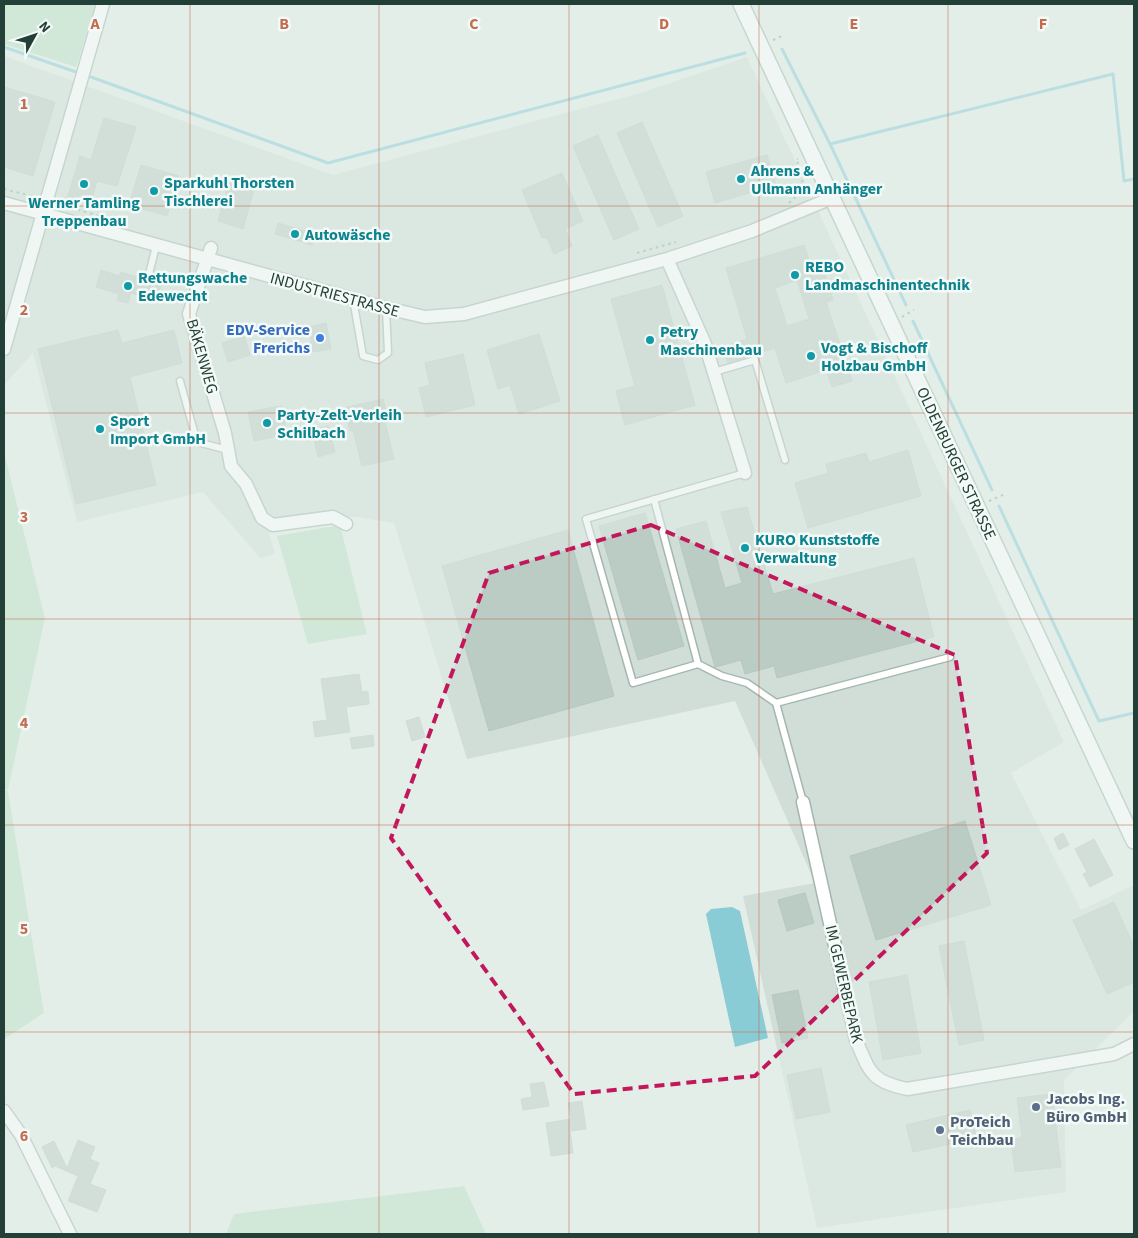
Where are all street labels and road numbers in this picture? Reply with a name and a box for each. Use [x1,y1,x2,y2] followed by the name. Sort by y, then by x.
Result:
[268,267,402,323] street label: INDUSTRIESTRASSE
[181,316,223,396] street label: BÄKENWEG
[911,383,1001,543] street label: OLDENBURGER STRASSE
[820,923,868,1046] street label: IM GEWERBEPARK

